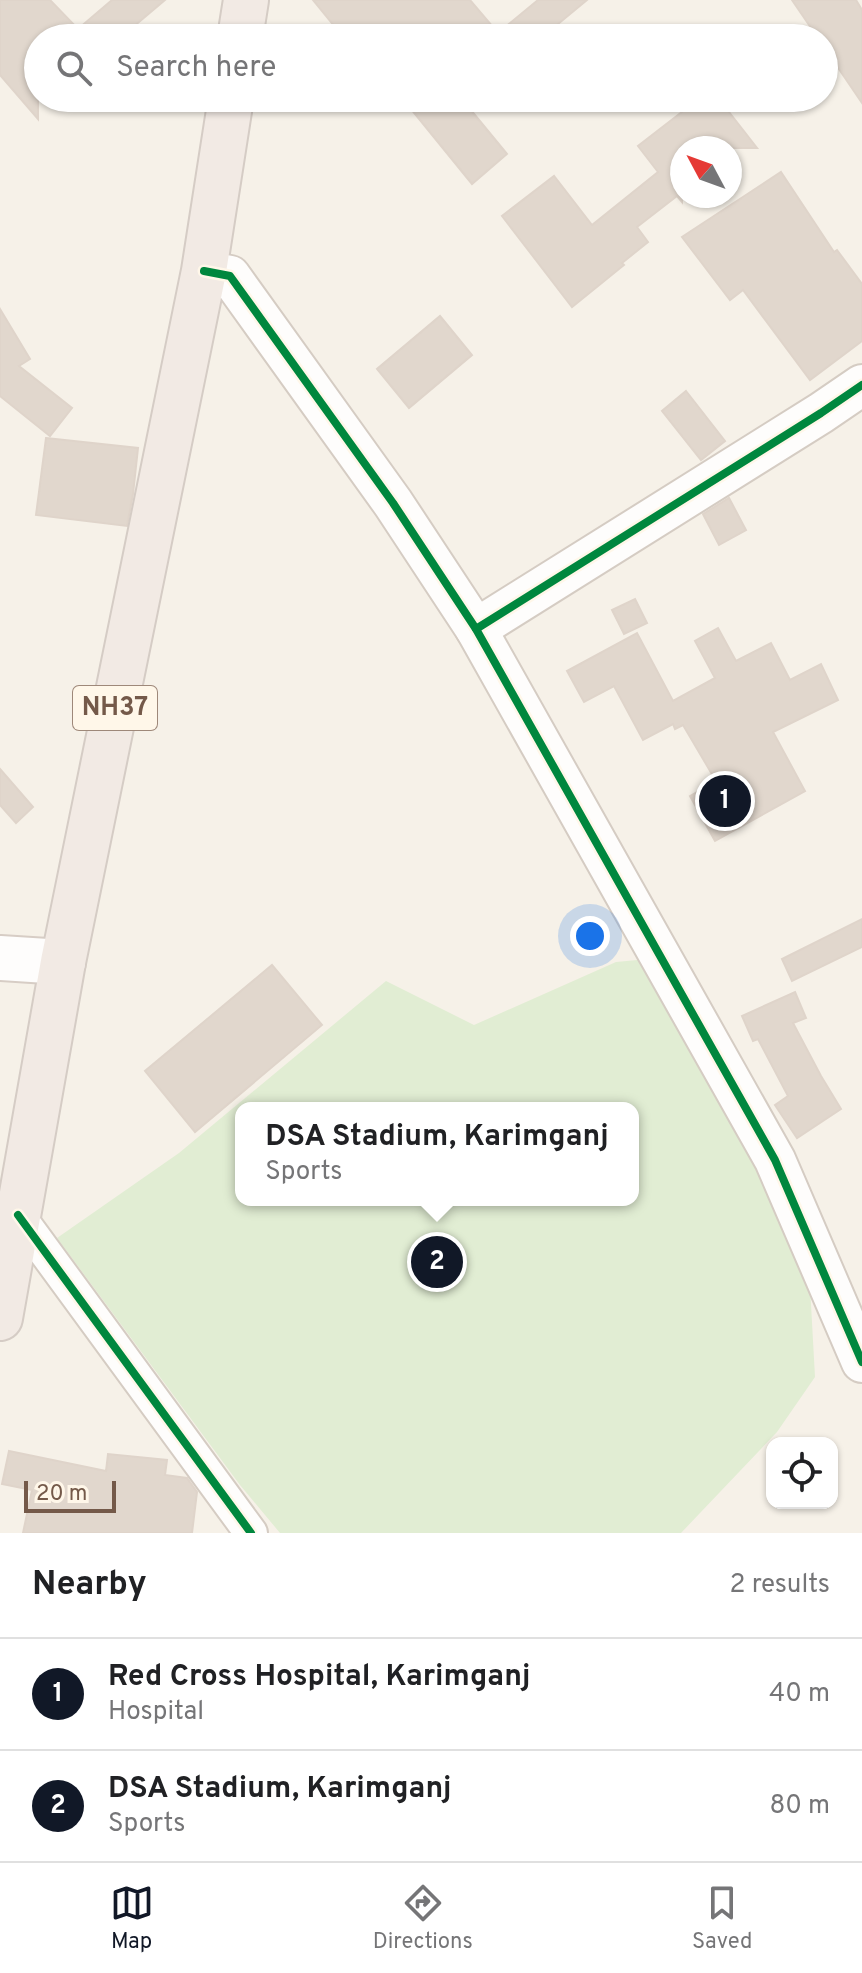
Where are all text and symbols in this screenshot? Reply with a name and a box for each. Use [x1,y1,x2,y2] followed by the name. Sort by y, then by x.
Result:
[24,24,838,112] search box
[52,46,96,90] icon: search
[116,50,276,87] text: Search here
[670,136,742,208] north arrow
[73,686,157,730] road number: NH37
[699,771,751,831] pin: 1
[570,916,610,956] your location
[235,1102,639,1206] popup
[265,1119,609,1156] text: DSA Stadium, Karimganj
[265,1156,343,1189] text: Sports
[411,1232,463,1292] pin: 2
[766,1437,838,1509] map controls
[766,1437,838,1509] button: locate
[24,1477,116,1513] scale bar
[36,1481,87,1508] text: 20 m
[32,1564,147,1607] text: Nearby
[730,1569,830,1602] text: 2 results
[108,1659,530,1696] text: Red Cross Hospital, Karimganj
[53,1678,63,1711] text: 1
[769,1678,830,1711] text: 40 m
[108,1696,204,1729] text: Hospital
[108,1771,452,1808] text: DSA Stadium, Karimganj
[50,1790,66,1823] text: 2
[770,1790,830,1823] text: 80 m
[108,1808,185,1841] text: Sports
[110,1881,154,1956] tab: Map
[373,1881,473,1956] tab: Directions
[692,1881,752,1956] tab: Saved

